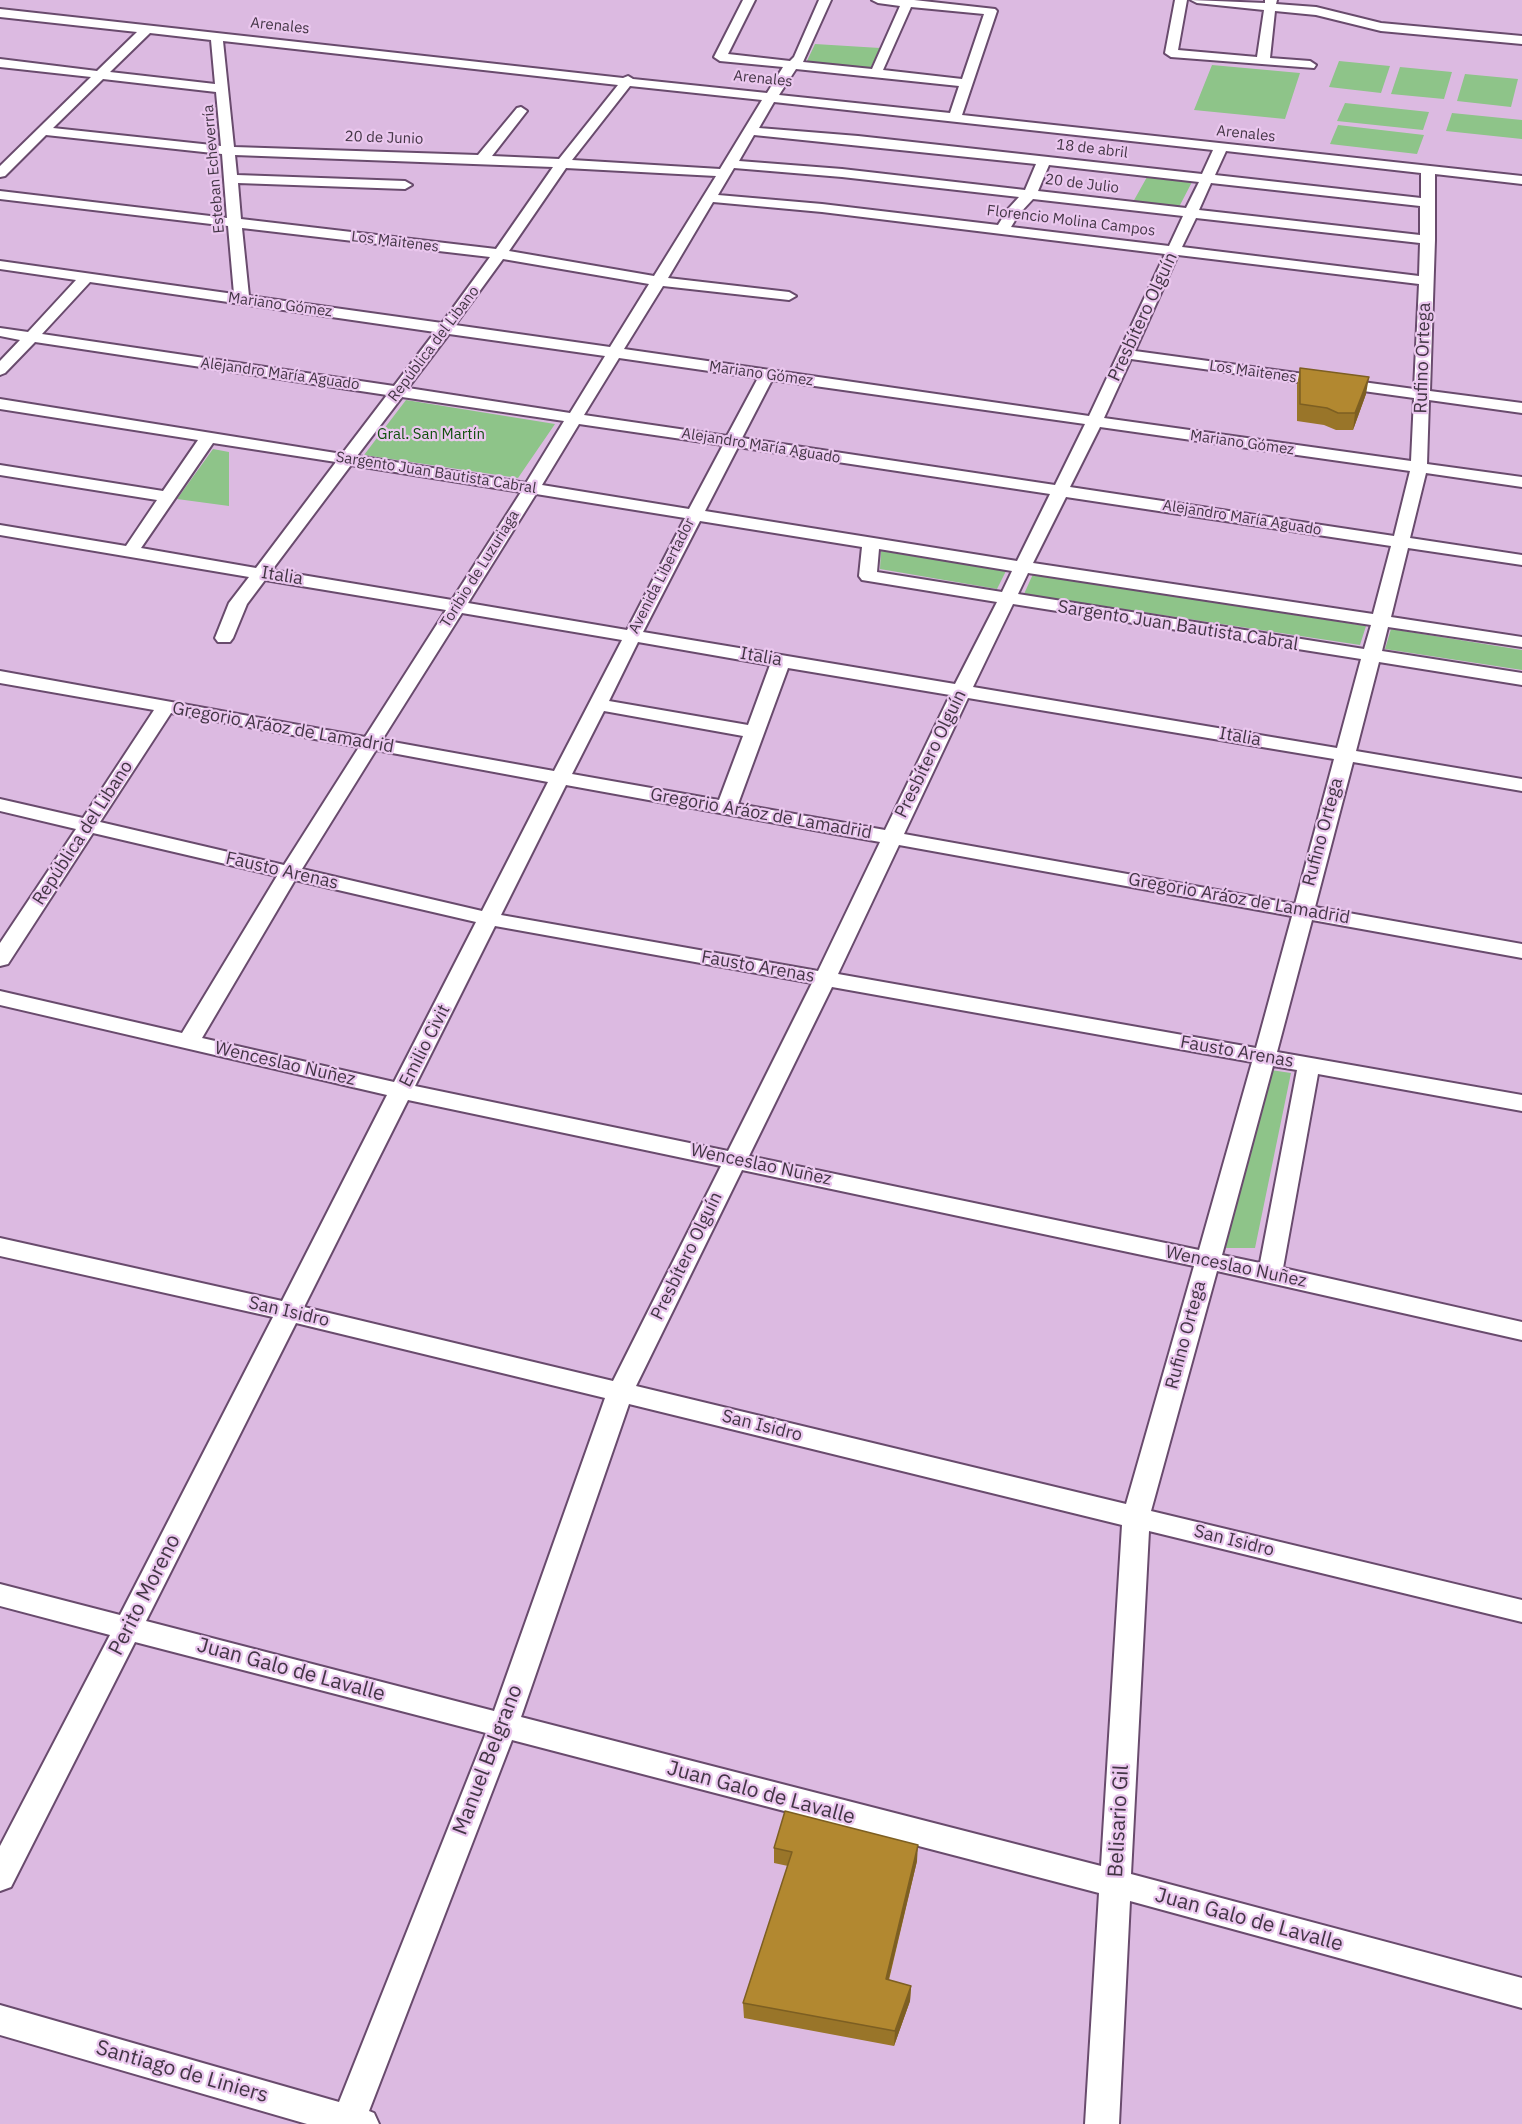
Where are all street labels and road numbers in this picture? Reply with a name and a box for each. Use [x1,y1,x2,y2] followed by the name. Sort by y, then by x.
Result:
[250,14,310,38] street label: Arenales
[733,67,793,91] street label: Arenales
[199,104,229,234] street label: Esteban Echeverría
[1216,122,1276,146] street label: Arenales
[344,128,424,148] street label: 20 de Junio
[1055,136,1129,162] street label: 18 de abril
[1044,171,1120,197] street label: 20 de Julio
[986,202,1156,240] street label: Florencio Molina Campos
[350,228,440,256] street label: Los Maitenes
[1104,249,1182,385] street label: Presbítero Olguín
[385,283,483,405] street label: República del Libano
[227,289,333,321] street label: Mariano Gómez
[1410,302,1436,414] street label: Rufino Ortega
[199,354,361,394] street label: Alejandro María Aguado
[1208,357,1298,387] street label: Los Maitenes
[708,358,814,390] street label: Mariano Gómez
[680,425,842,467] street label: Alejandro María Aguado
[1189,427,1295,459] street label: Mariano Gómez
[334,448,538,498] street label: Sargento Juan Bautista Cabral
[1161,497,1323,539] street label: Alejandro María Aguado
[437,507,523,631] street label: Toribio de Luzuriaga
[625,515,699,637] street label: Avenida Libertador
[260,562,304,590] street label: Italia
[1056,596,1300,656] street label: Sargento Juan Bautista Cabral
[738,643,784,671] street label: Italia
[891,686,971,822] street label: Presbítero Olguín
[171,698,395,758] street label: Gregorio Aráoz de Lamadrid
[1217,723,1263,751] street label: Italia
[28,757,138,909] street label: República del Libano
[1298,776,1348,888] street label: Rufino Ortega
[649,784,873,844] street label: Gregorio Aráoz de Lamadrid
[224,848,340,894] street label: Fausto Arenas
[1127,869,1351,929] street label: Gregorio Aráoz de Lamadrid
[700,946,816,988] street label: Fausto Arenas
[395,1001,455,1091] street label: Emilio Civit
[1179,1031,1295,1073] street label: Fausto Arenas
[213,1037,357,1091] street label: Wenceslao Nuñez
[689,1140,833,1190] street label: Wenceslao Nuñez
[647,1188,727,1324] street label: Presbítero Olguín
[1164,1242,1308,1292] street label: Wenceslao Nuñez
[1161,1279,1211,1391] street label: Rufino Ortega
[247,1292,331,1332] street label: San Isidro
[720,1406,804,1446] street label: San Isidro
[1192,1521,1276,1561] street label: San Isidro
[104,1530,186,1660] street label: Perito Moreno
[194,1633,388,1707] street label: Juan Galo de Lavalle
[448,1681,528,1839] street label: Manuel Belgrano
[664,1756,858,1830] street label: Juan Galo de Lavalle
[1103,1764,1135,1878] street label: Belisario Gil
[1152,1883,1346,1957] street label: Juan Galo de Lavalle
[93,2035,271,2109] street label: Santiago de Liniers

